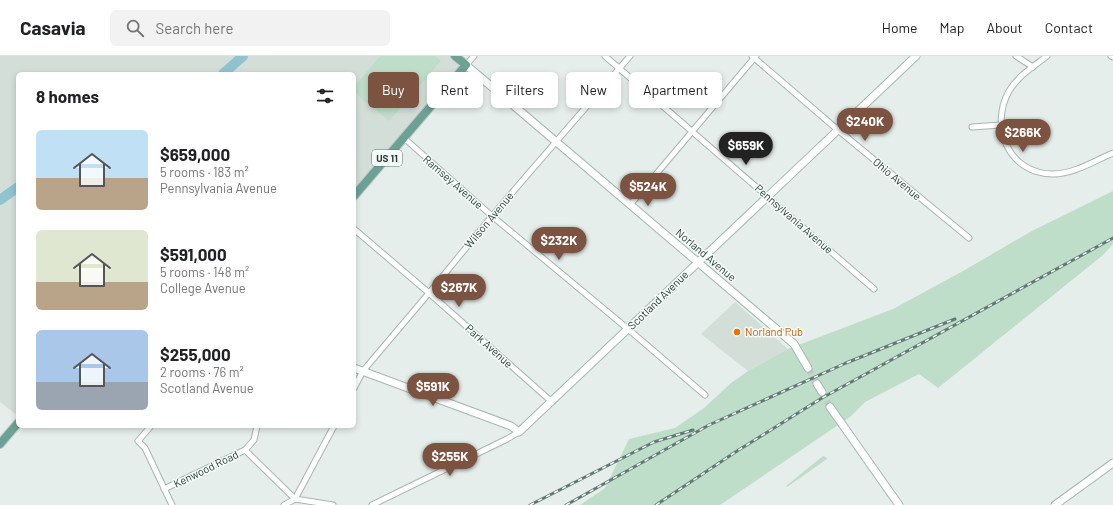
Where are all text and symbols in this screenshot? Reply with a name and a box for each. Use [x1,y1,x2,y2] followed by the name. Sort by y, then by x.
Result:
[110,10,390,46] search box
[20,16,86,39] text: Casavia
[124,17,146,39] icon: search
[156,19,234,37] text: Search here
[882,19,918,36] text: Home
[940,19,964,36] text: Map
[986,19,1023,36] text: About
[1045,19,1093,36] text: Contact
[368,72,419,108] chip: Buy
[427,72,483,108] chip: Rent
[491,72,558,108] chip: Filters
[566,72,621,108] chip: New
[629,72,722,108] chip: Apartment
[314,85,336,107] icon: filters
[36,86,99,106] text: 8 homes
[837,108,893,142] pin: $240K
[846,113,884,129] text: $240K
[995,119,1051,153] pin: $266K
[1005,124,1041,140] text: $266K
[718,132,774,166] pin: $659K
[728,137,764,153] text: $659K
[160,144,230,164] text: $659,000
[68,146,116,194] icon: home
[372,150,402,166] road number: US 11
[421,152,486,211] street label: Ramsey Avenue
[871,155,924,203] street label: Ohio Avenue
[160,164,249,180] text: 5 rooms · 183 m²
[620,173,676,207] pin: $524K
[629,178,667,194] text: $524K
[160,180,277,196] text: Pennsylvania Avenue
[753,181,836,256] street label: Pennsylvania Avenue
[461,189,516,250] street label: Wilson Avenue
[674,226,739,284] street label: Norland Avenue
[531,227,587,261] pin: $232K
[541,232,577,248] text: $232K
[160,244,227,264] text: $591,000
[68,246,116,294] icon: home
[160,264,249,280] text: 5 rooms · 148 m²
[625,267,691,332] street label: Scotland Avenue
[431,274,487,308] pin: $267K
[441,279,477,295] text: $267K
[160,280,246,296] text: College Avenue
[463,321,516,370] street label: Park Avenue
[745,325,803,338] place label: Norland Pub
[732,327,742,337] marker: Norland Pub
[160,344,231,364] text: $255,000
[68,346,116,394] icon: home
[160,364,244,380] text: 2 rooms · 76 m²
[405,373,461,407] pin: $591K
[416,378,450,394] text: $591K
[160,380,254,396] text: Scotland Avenue
[422,443,478,477] pin: $255K
[171,447,240,490] street label: Kenwood Road
[432,448,468,464] text: $255K

